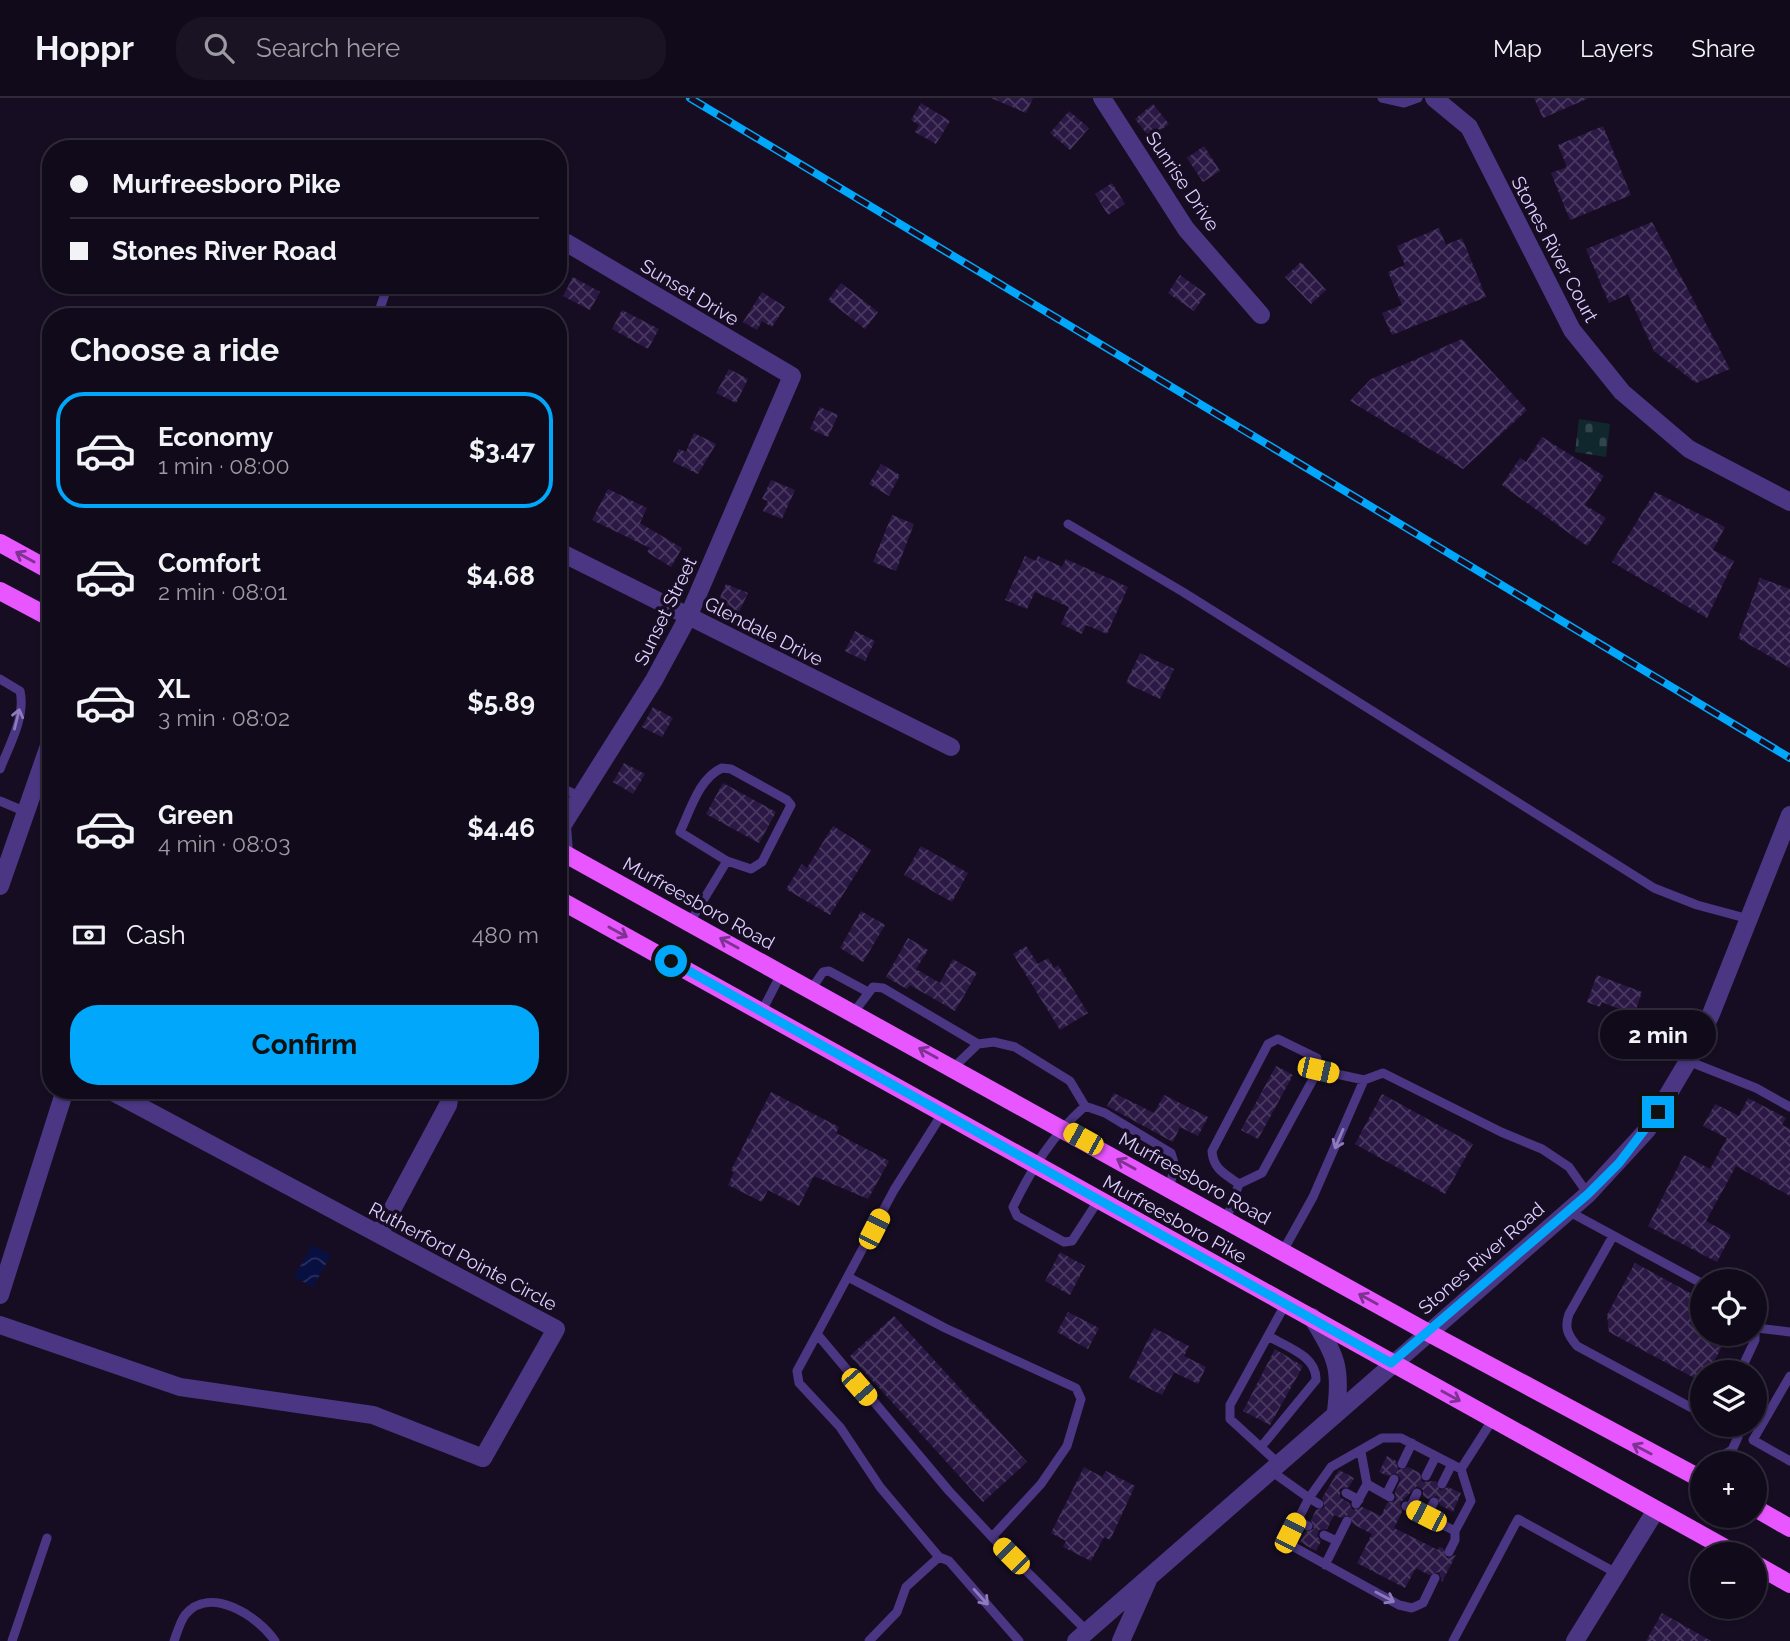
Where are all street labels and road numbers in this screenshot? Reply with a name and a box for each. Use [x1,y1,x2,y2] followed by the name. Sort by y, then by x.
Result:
[1142,127,1224,235] street label: Sunrise Drive
[1507,172,1603,326] street label: Stones River Court
[637,254,743,330] street label: Sunset Drive
[629,553,701,669] street label: Sunset Street
[701,592,827,670] street label: Glendale Drive
[619,852,779,954] street label: Murfreesboro Road
[1115,1127,1275,1229] street label: Murfreesboro Road
[1099,1170,1251,1268] street label: Murfreesboro Pike
[365,1197,561,1315] street label: Rutherford Pointe Circle
[1414,1197,1548,1319] street label: Stones River Road

